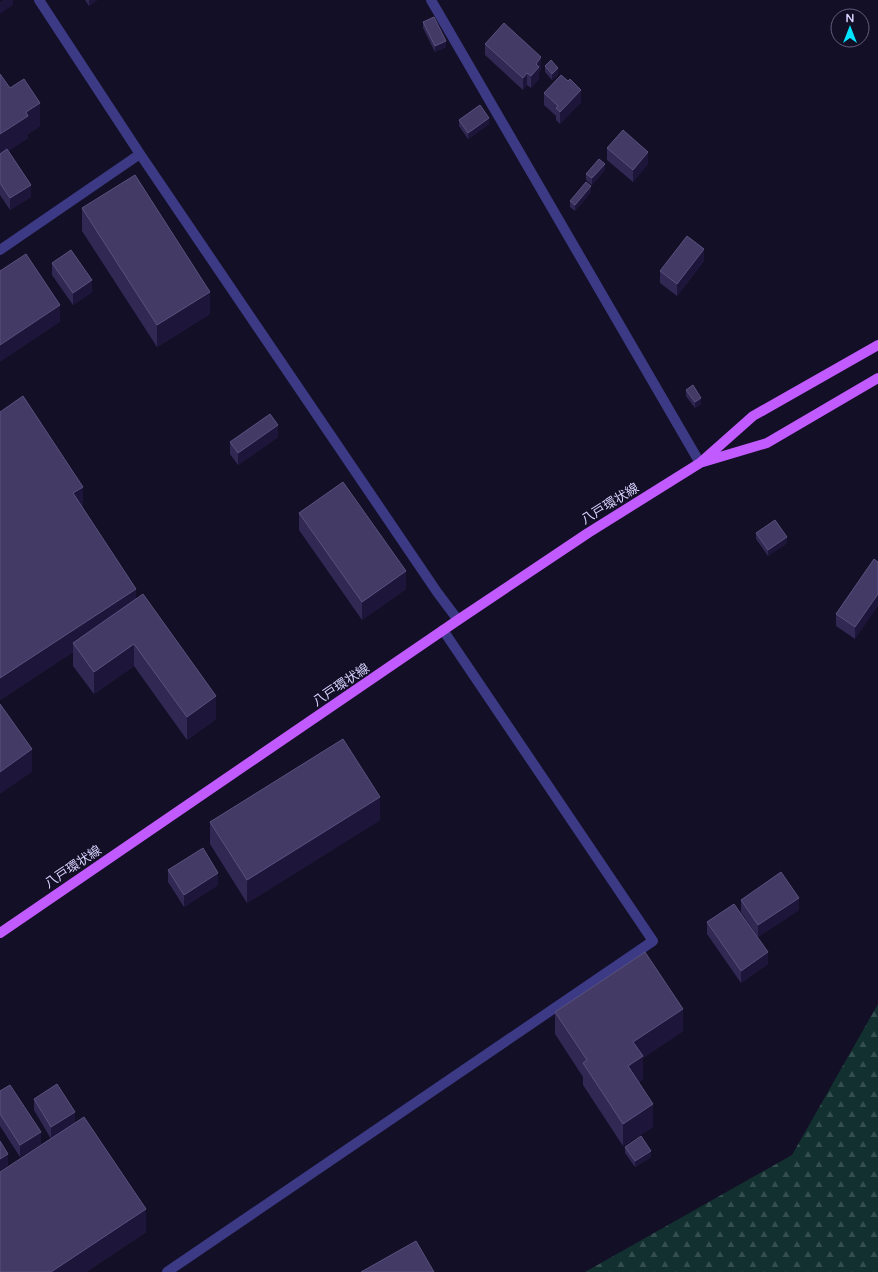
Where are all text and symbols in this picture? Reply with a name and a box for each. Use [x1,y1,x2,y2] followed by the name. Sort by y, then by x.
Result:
[830,8,870,48] north arrow
[846,12,854,25] text: N
[578,480,642,528] street label: 八戸環状線
[310,660,372,710] street label: 八戸環状線
[42,842,104,892] street label: 八戸環状線

